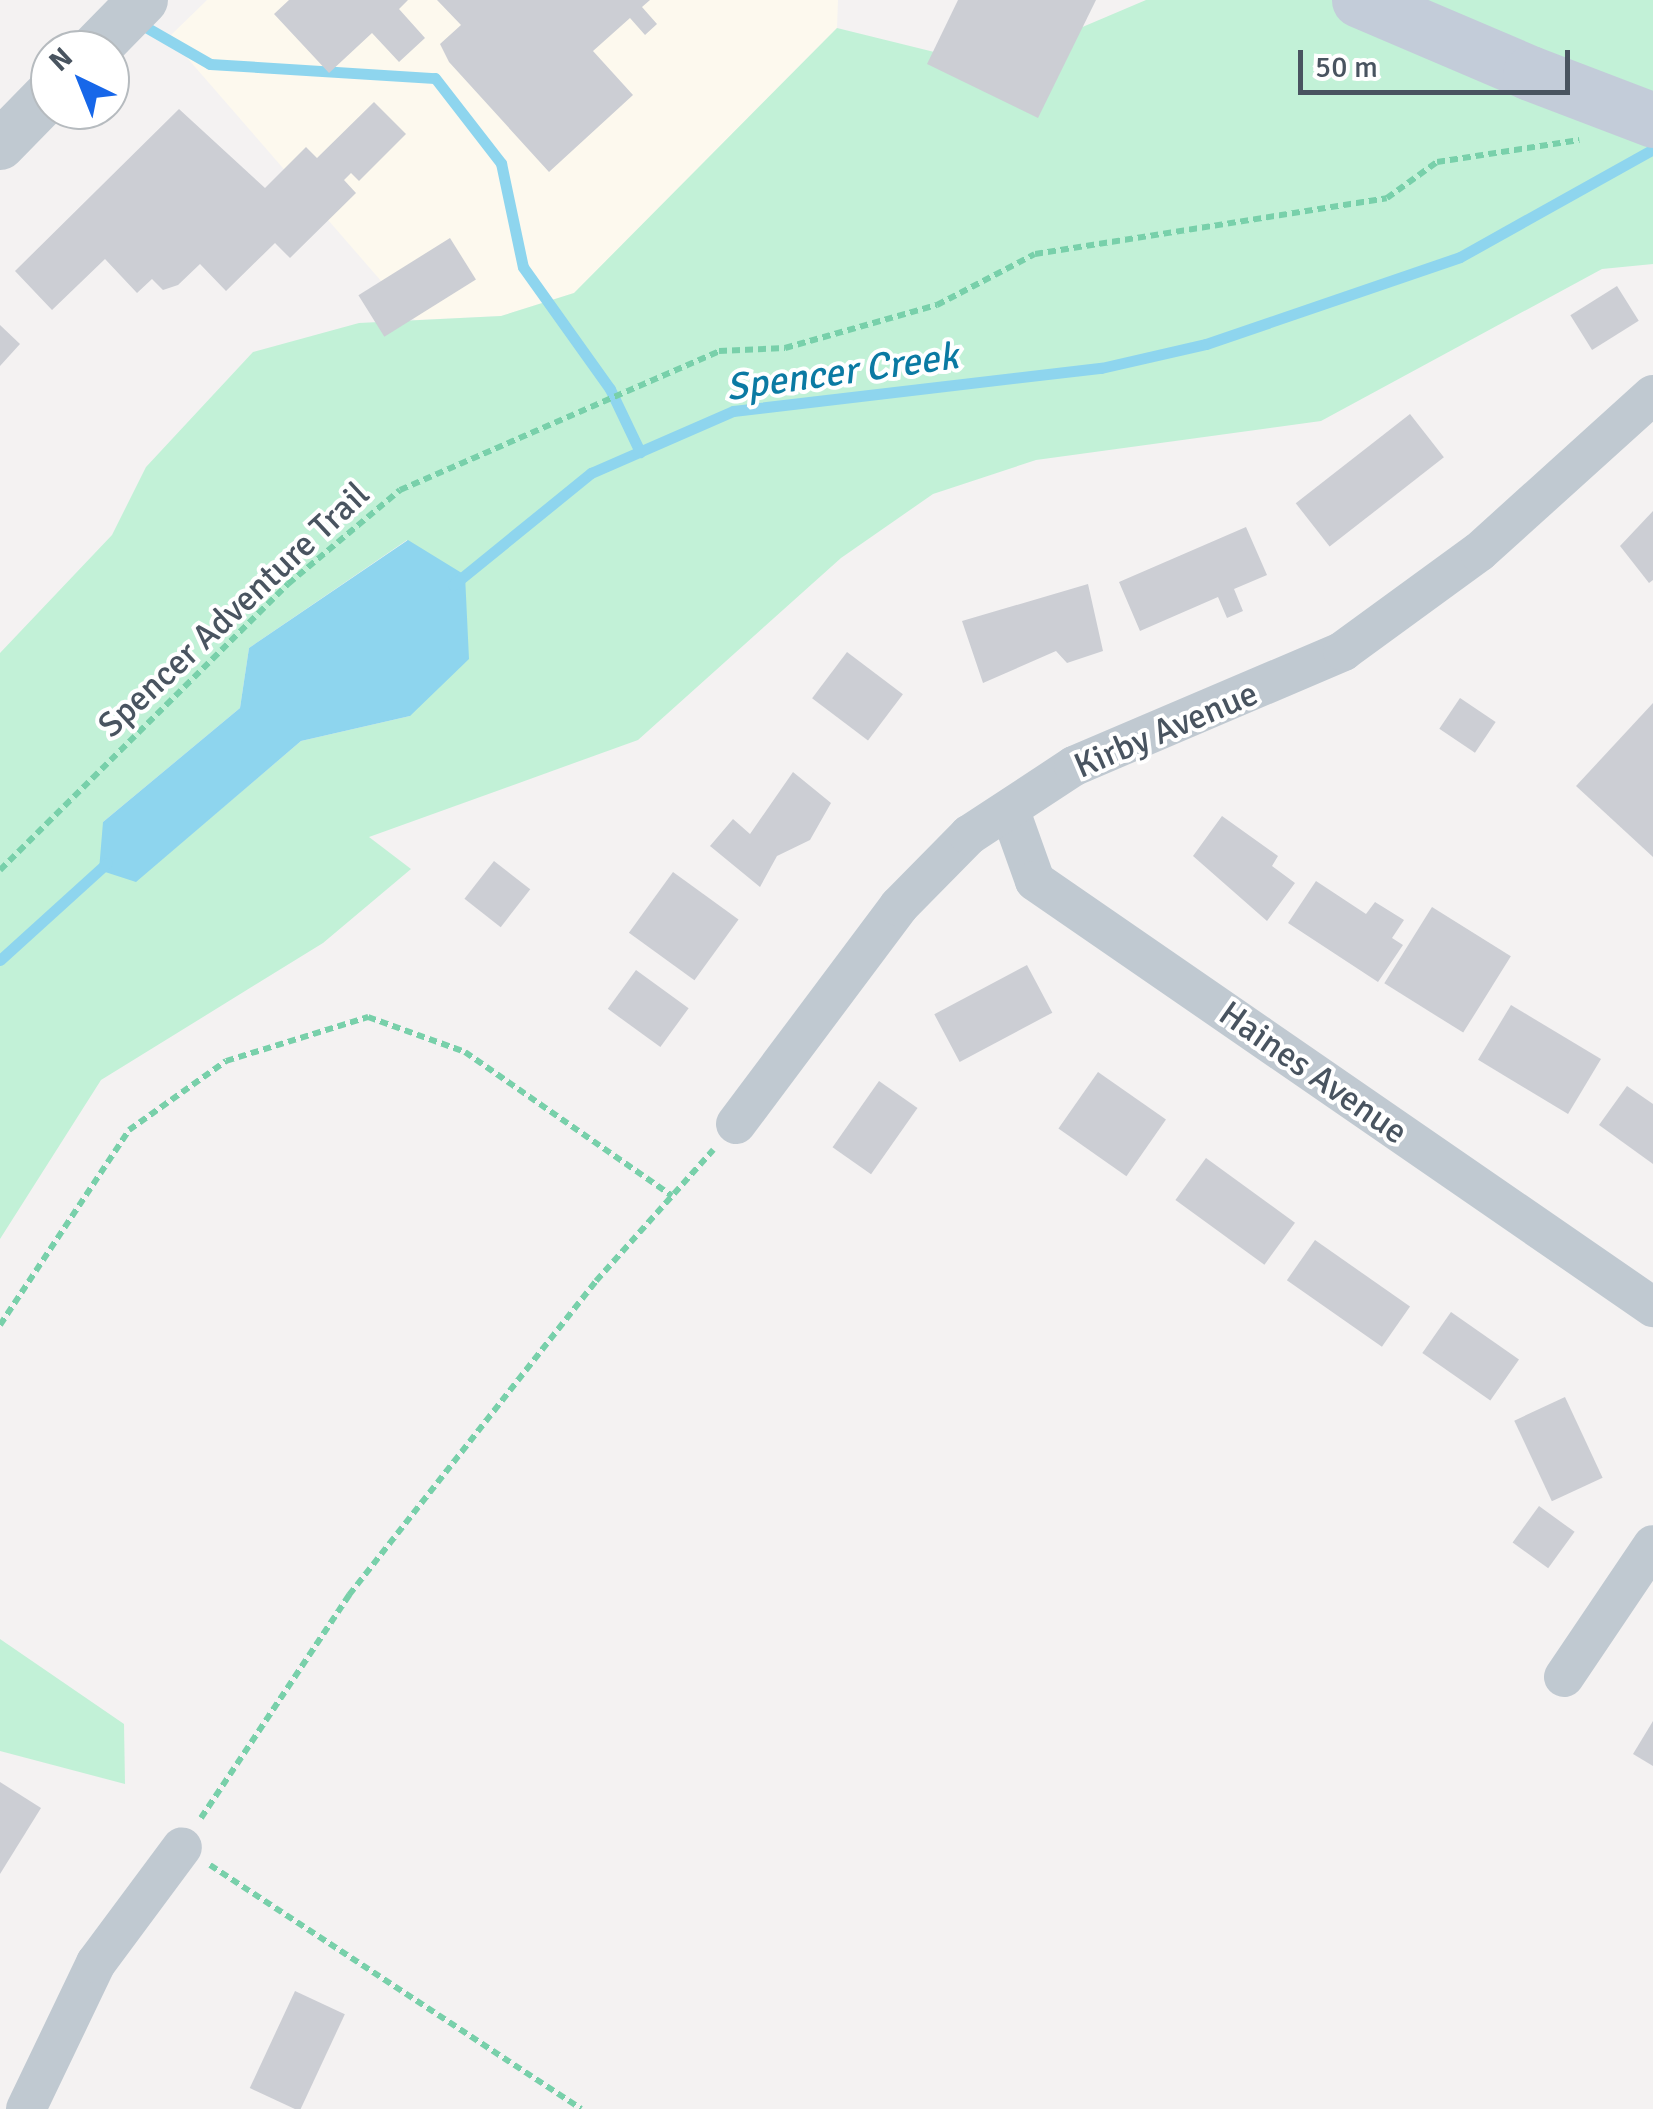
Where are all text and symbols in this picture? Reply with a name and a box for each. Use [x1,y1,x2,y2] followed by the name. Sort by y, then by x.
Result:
[30,30,130,130] north arrow
[1303,30,1576,92] scale bar
[42,40,80,79] text: N
[1315,49,1378,86] text: 50 m
[723,333,961,411] water label: Spencer Creek
[90,473,378,747] street label: Spencer Adventure Trail
[1068,673,1264,787] street label: Kirby Avenue
[1211,993,1415,1153] street label: Haines Avenue

